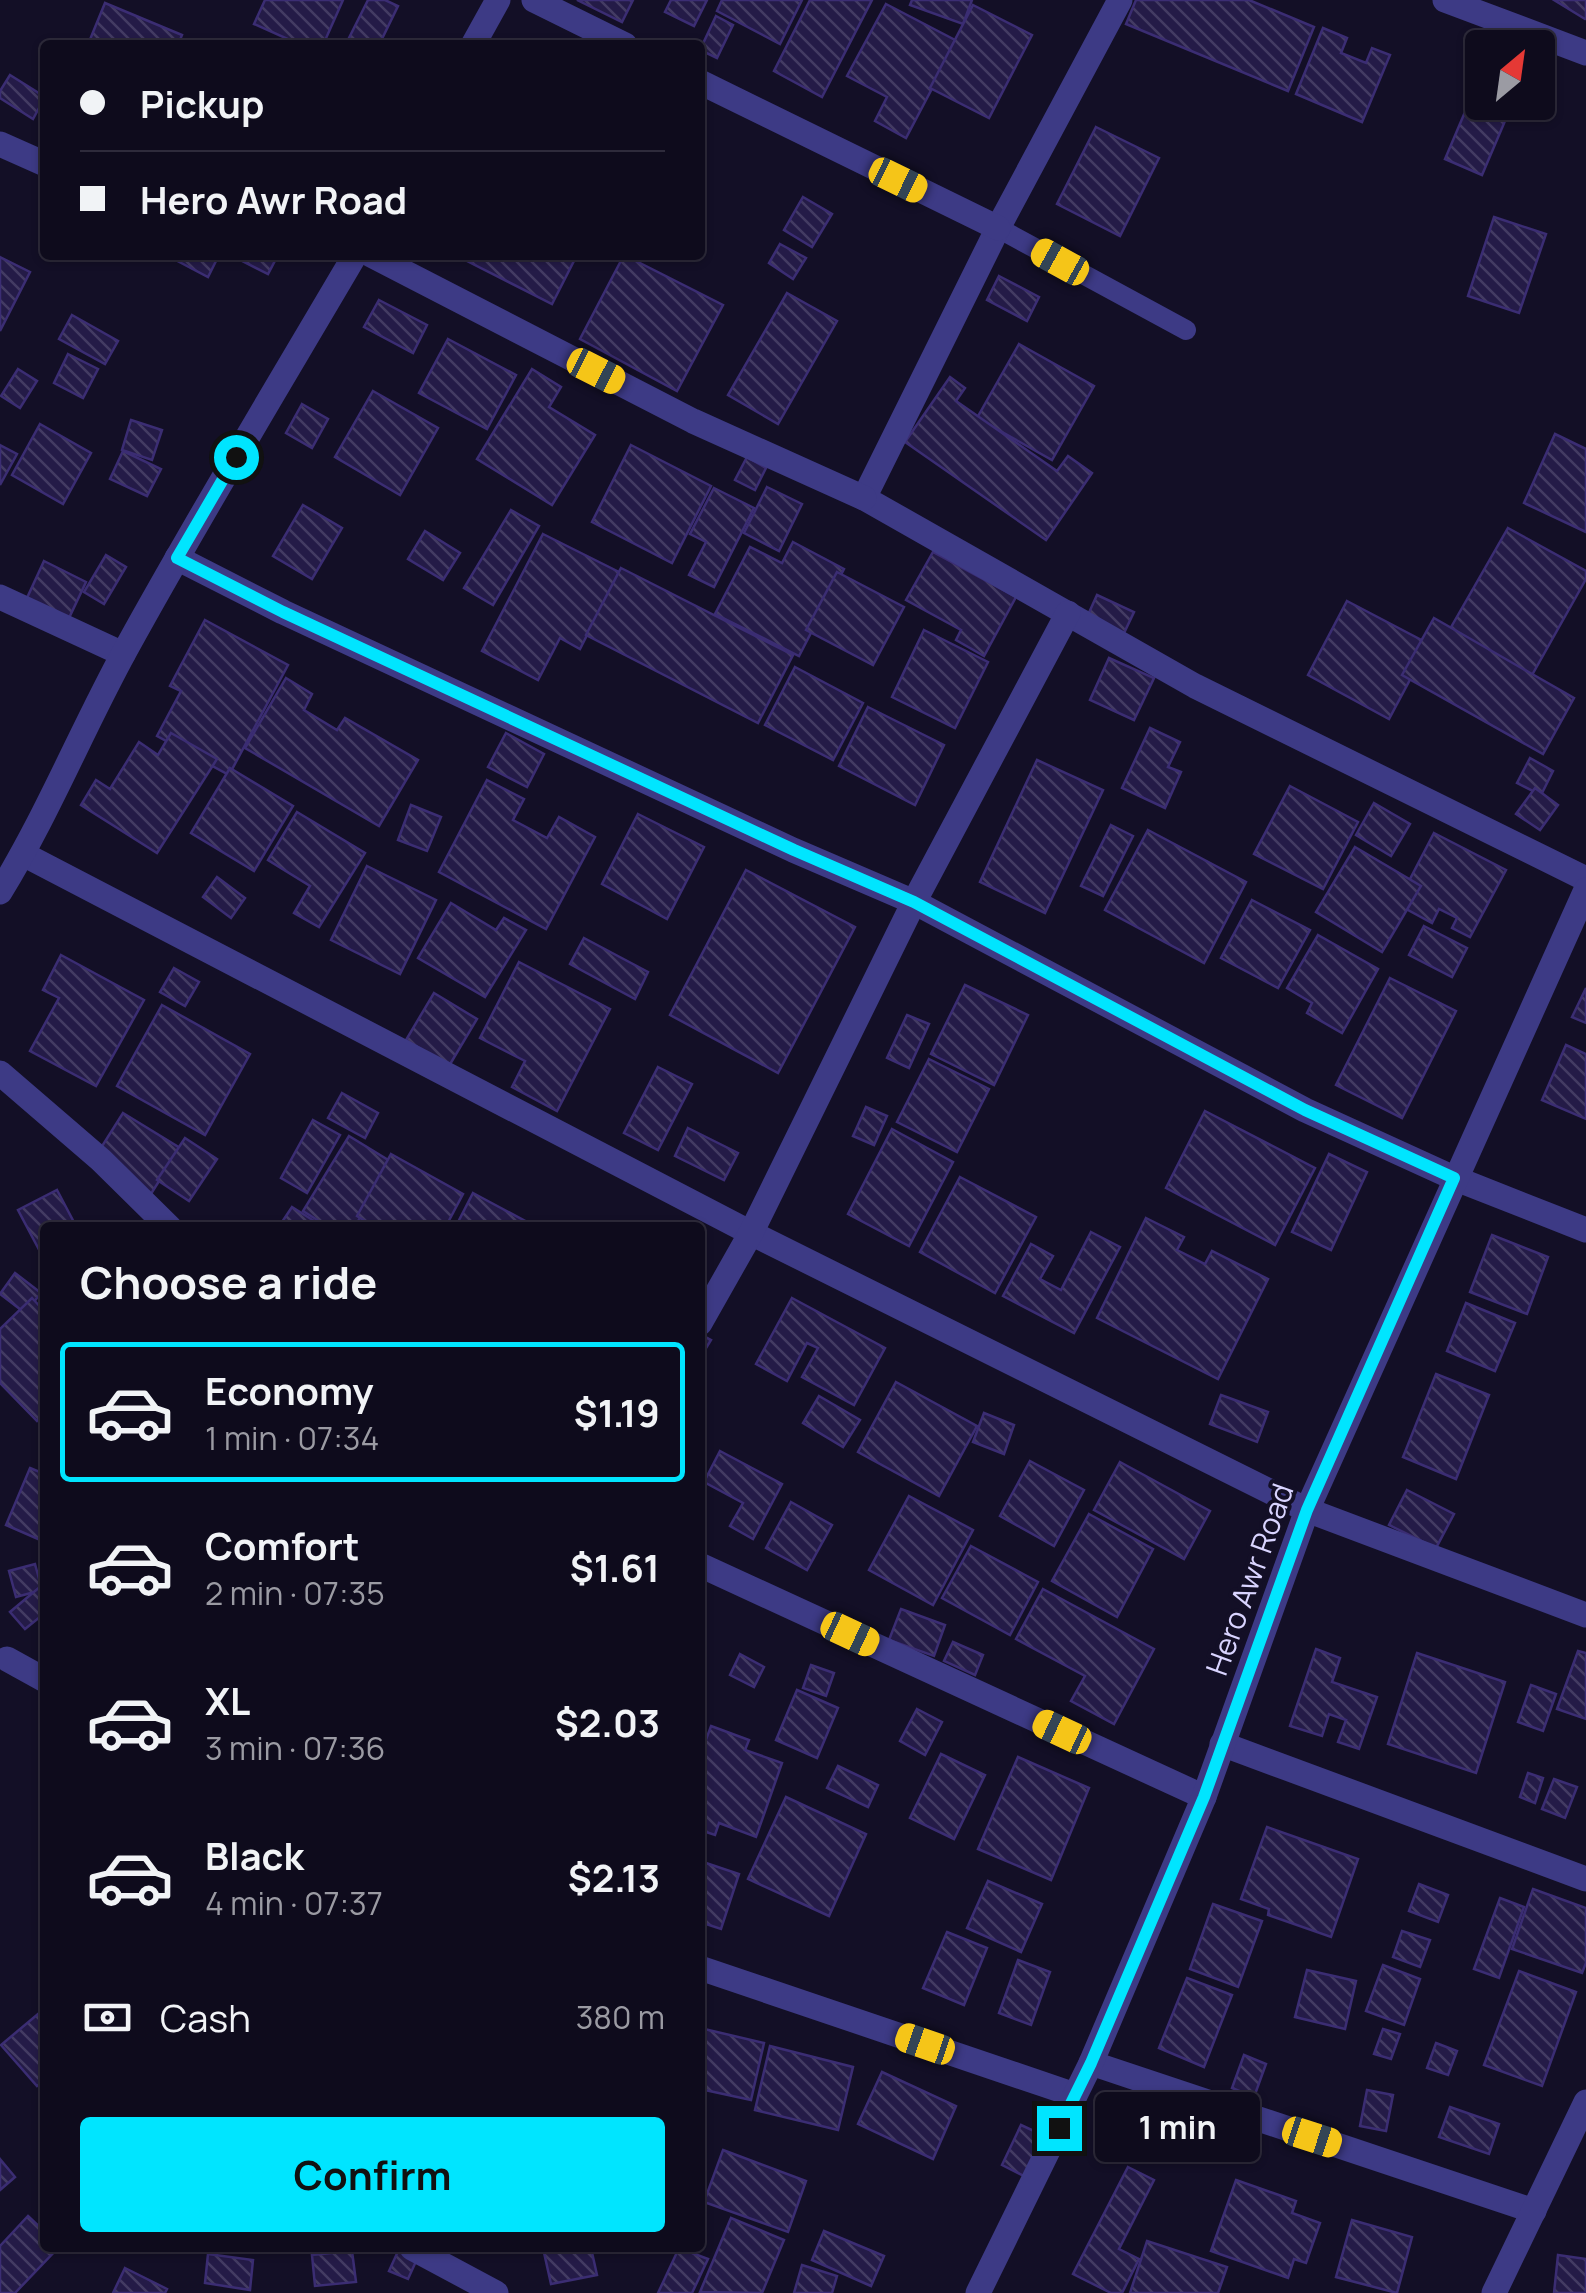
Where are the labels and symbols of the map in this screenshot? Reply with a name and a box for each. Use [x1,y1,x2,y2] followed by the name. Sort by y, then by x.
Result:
[1465,30,1555,120] north arrow
[864,153,932,207] car
[1026,234,1094,290] car
[562,344,630,398] car
[214,435,259,480] route start
[1195,1478,1303,1680] street label: Hero Awr Road
[816,1608,884,1660] car
[1028,1706,1096,1758] car
[892,2020,958,2068] car
[1094,2093,1259,2163] callout: 1 min
[1037,2106,1082,2151] route end
[1279,2113,1345,2161] car

